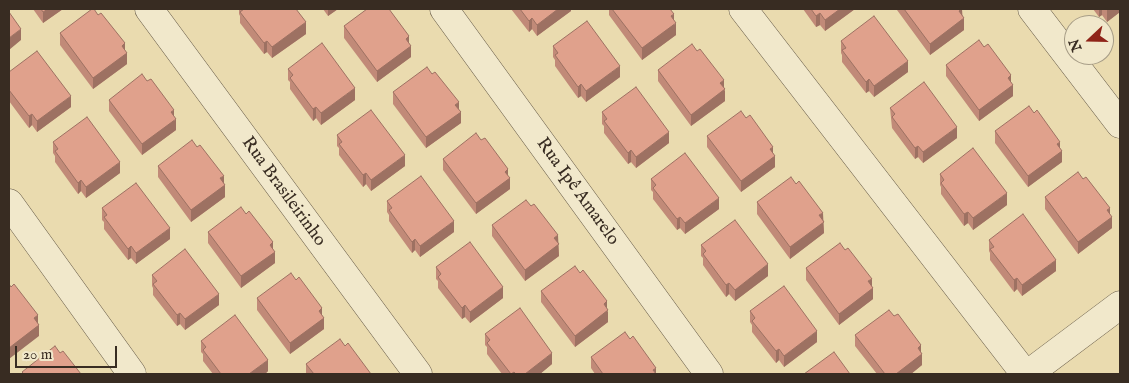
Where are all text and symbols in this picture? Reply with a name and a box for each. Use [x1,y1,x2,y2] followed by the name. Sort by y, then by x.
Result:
[1064,15,1114,65] north arrow
[1065,36,1087,54] text: N
[236,133,330,251] street label: Rua Brasileirinho
[531,134,623,250] street label: Rua Ipê Amarelo
[18,336,120,368] scale bar
[23,345,52,364] text: 20 m

